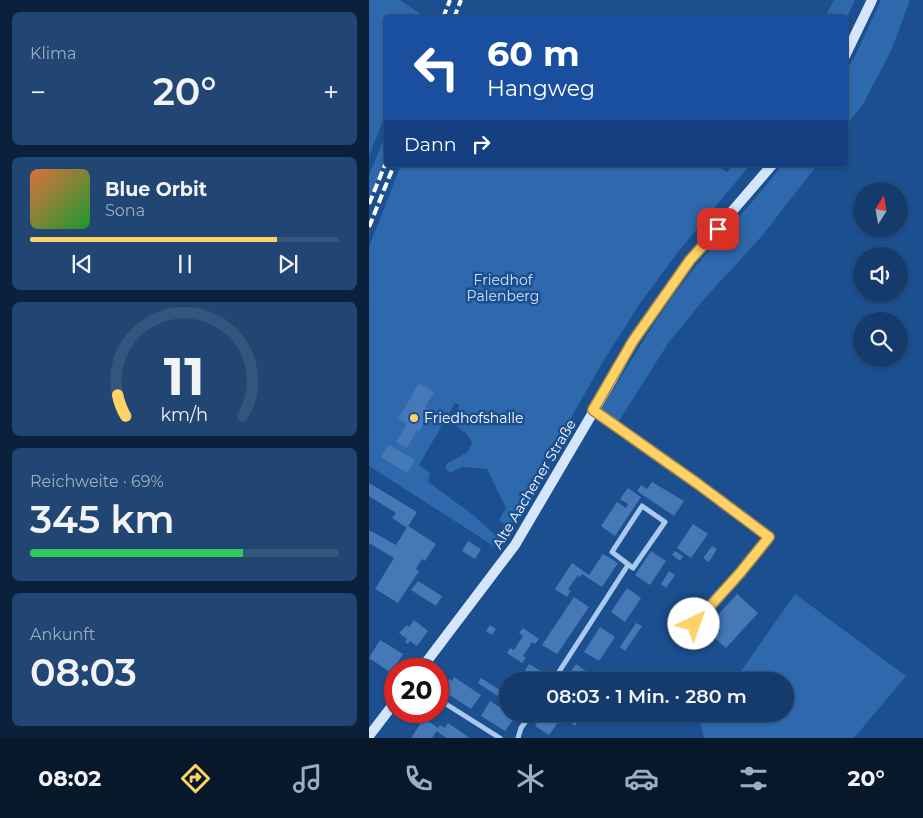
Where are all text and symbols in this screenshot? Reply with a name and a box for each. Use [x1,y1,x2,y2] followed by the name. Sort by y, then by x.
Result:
[487,32,580,75] text: 60 m
[404,35,469,100] icon: left
[30,44,76,63] text: Klima
[153,68,216,115] text: 20°
[30,75,46,109] text: −
[323,75,339,109] text: +
[487,75,595,102] text: Hangweg
[467,130,495,158] icon: right
[404,133,457,156] text: Dann
[105,178,207,201] text: Blue Orbit
[853,182,908,238] north arrow
[853,182,908,367] map controls
[105,201,145,220] text: Sona
[697,208,739,250] pin
[704,215,732,243] icon: arrive
[853,247,908,302] button: sound
[68,250,96,278] icon: previous
[171,250,199,278] icon: pause
[274,250,302,278] icon: next
[467,271,539,305] park label: Friedhof Palenberg
[853,312,908,367] button: search
[164,345,205,408] text: 11
[161,404,208,425] text: km/h
[424,409,523,427] place label: Friedhofshalle
[408,412,420,424] marker: Friedhofshalle
[488,416,580,552] street label: Alte Aachener Straße
[30,472,164,491] text: Reichweite · 69%
[30,496,175,543] text: 345 km
[667,597,719,649] position arrow
[30,625,95,644] text: Ankunft
[30,649,137,696] text: 08:03
[384,658,449,723] speed limit sign: 20
[546,685,747,708] text: 08:03 · 1 Min. · 280 m
[178,761,213,796] icon: directions
[290,761,325,796] icon: music
[401,761,436,796] icon: phone
[513,761,548,796] icon: climate
[624,761,659,796] icon: car
[736,761,771,796] icon: filters
[38,765,101,792] text: 08:02
[848,765,885,792] text: 20°

